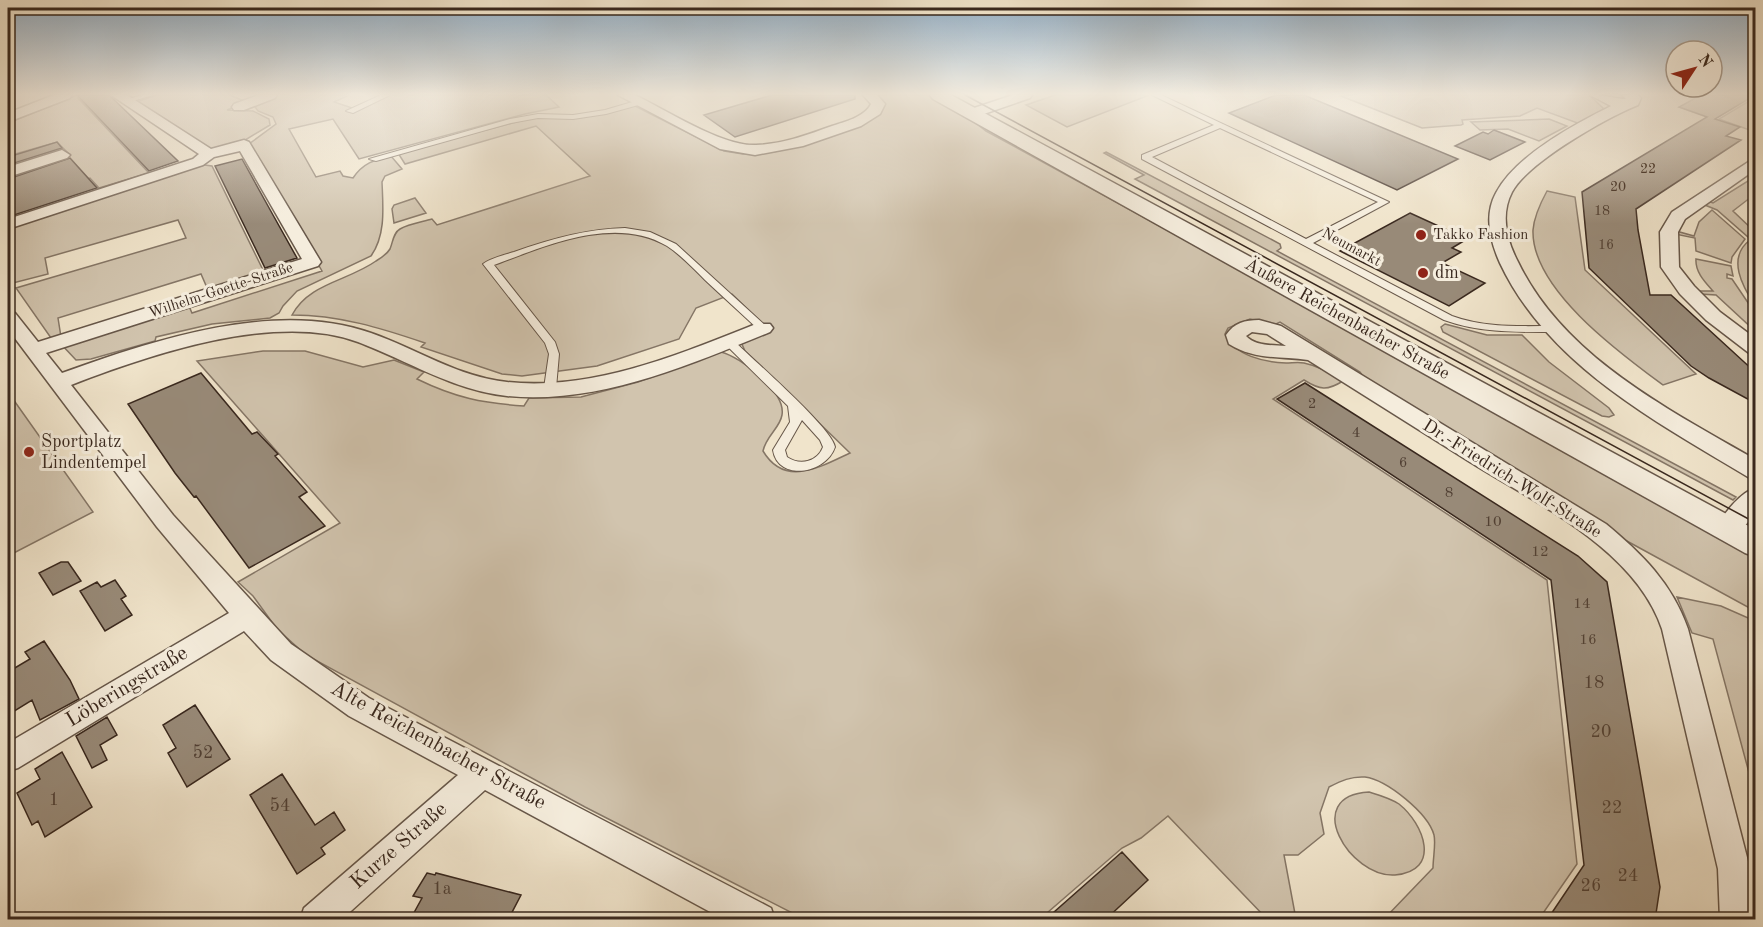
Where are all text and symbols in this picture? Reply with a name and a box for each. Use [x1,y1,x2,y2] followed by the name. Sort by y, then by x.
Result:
[1664,39,1724,99] north arrow
[1694,52,1715,72] text: N
[1640,162,1656,176] house number: 22
[1610,180,1626,194] house number: 20
[1594,204,1610,218] house number: 18
[1319,226,1383,270] street label: Neumarkt
[1414,228,1428,242] marker: Takko Fashion
[1433,228,1528,243] place label: Takko Fashion
[1598,238,1614,252] house number: 16
[1241,252,1454,383] street label: Äußere Reichenbacher Straße
[147,261,295,321] street label: Wilhelm-Goette-Straße
[1435,264,1459,282] place label: dm
[1416,266,1430,280] marker: dm
[1308,397,1316,412] house number: 2
[1419,416,1605,542] street label: Dr.-Friedrich-Wolf-Straße
[1352,426,1360,441] house number: 4
[41,433,147,472] place label: Sportplatz Lindentempel
[22,445,36,459] marker: Sportplatz Lindentempel
[1399,456,1407,471] house number: 6
[1445,486,1453,501] house number: 8
[1484,515,1502,530] house number: 10
[1531,545,1549,560] house number: 12
[1573,597,1591,612] house number: 14
[1579,633,1597,648] house number: 16
[62,642,192,732] street label: Löberingstraße
[1584,674,1604,692] house number: 18
[327,678,549,814] street label: Alte Reichenbacher Straße
[1591,723,1611,741] house number: 20
[193,744,213,762] house number: 52
[49,791,59,809] house number: 1
[270,797,290,815] house number: 54
[347,799,451,893] street label: Kurze Straße
[1602,799,1622,817] house number: 22
[1618,867,1638,885] house number: 24
[1581,877,1601,895] house number: 26
[432,880,452,898] house number: 1a

